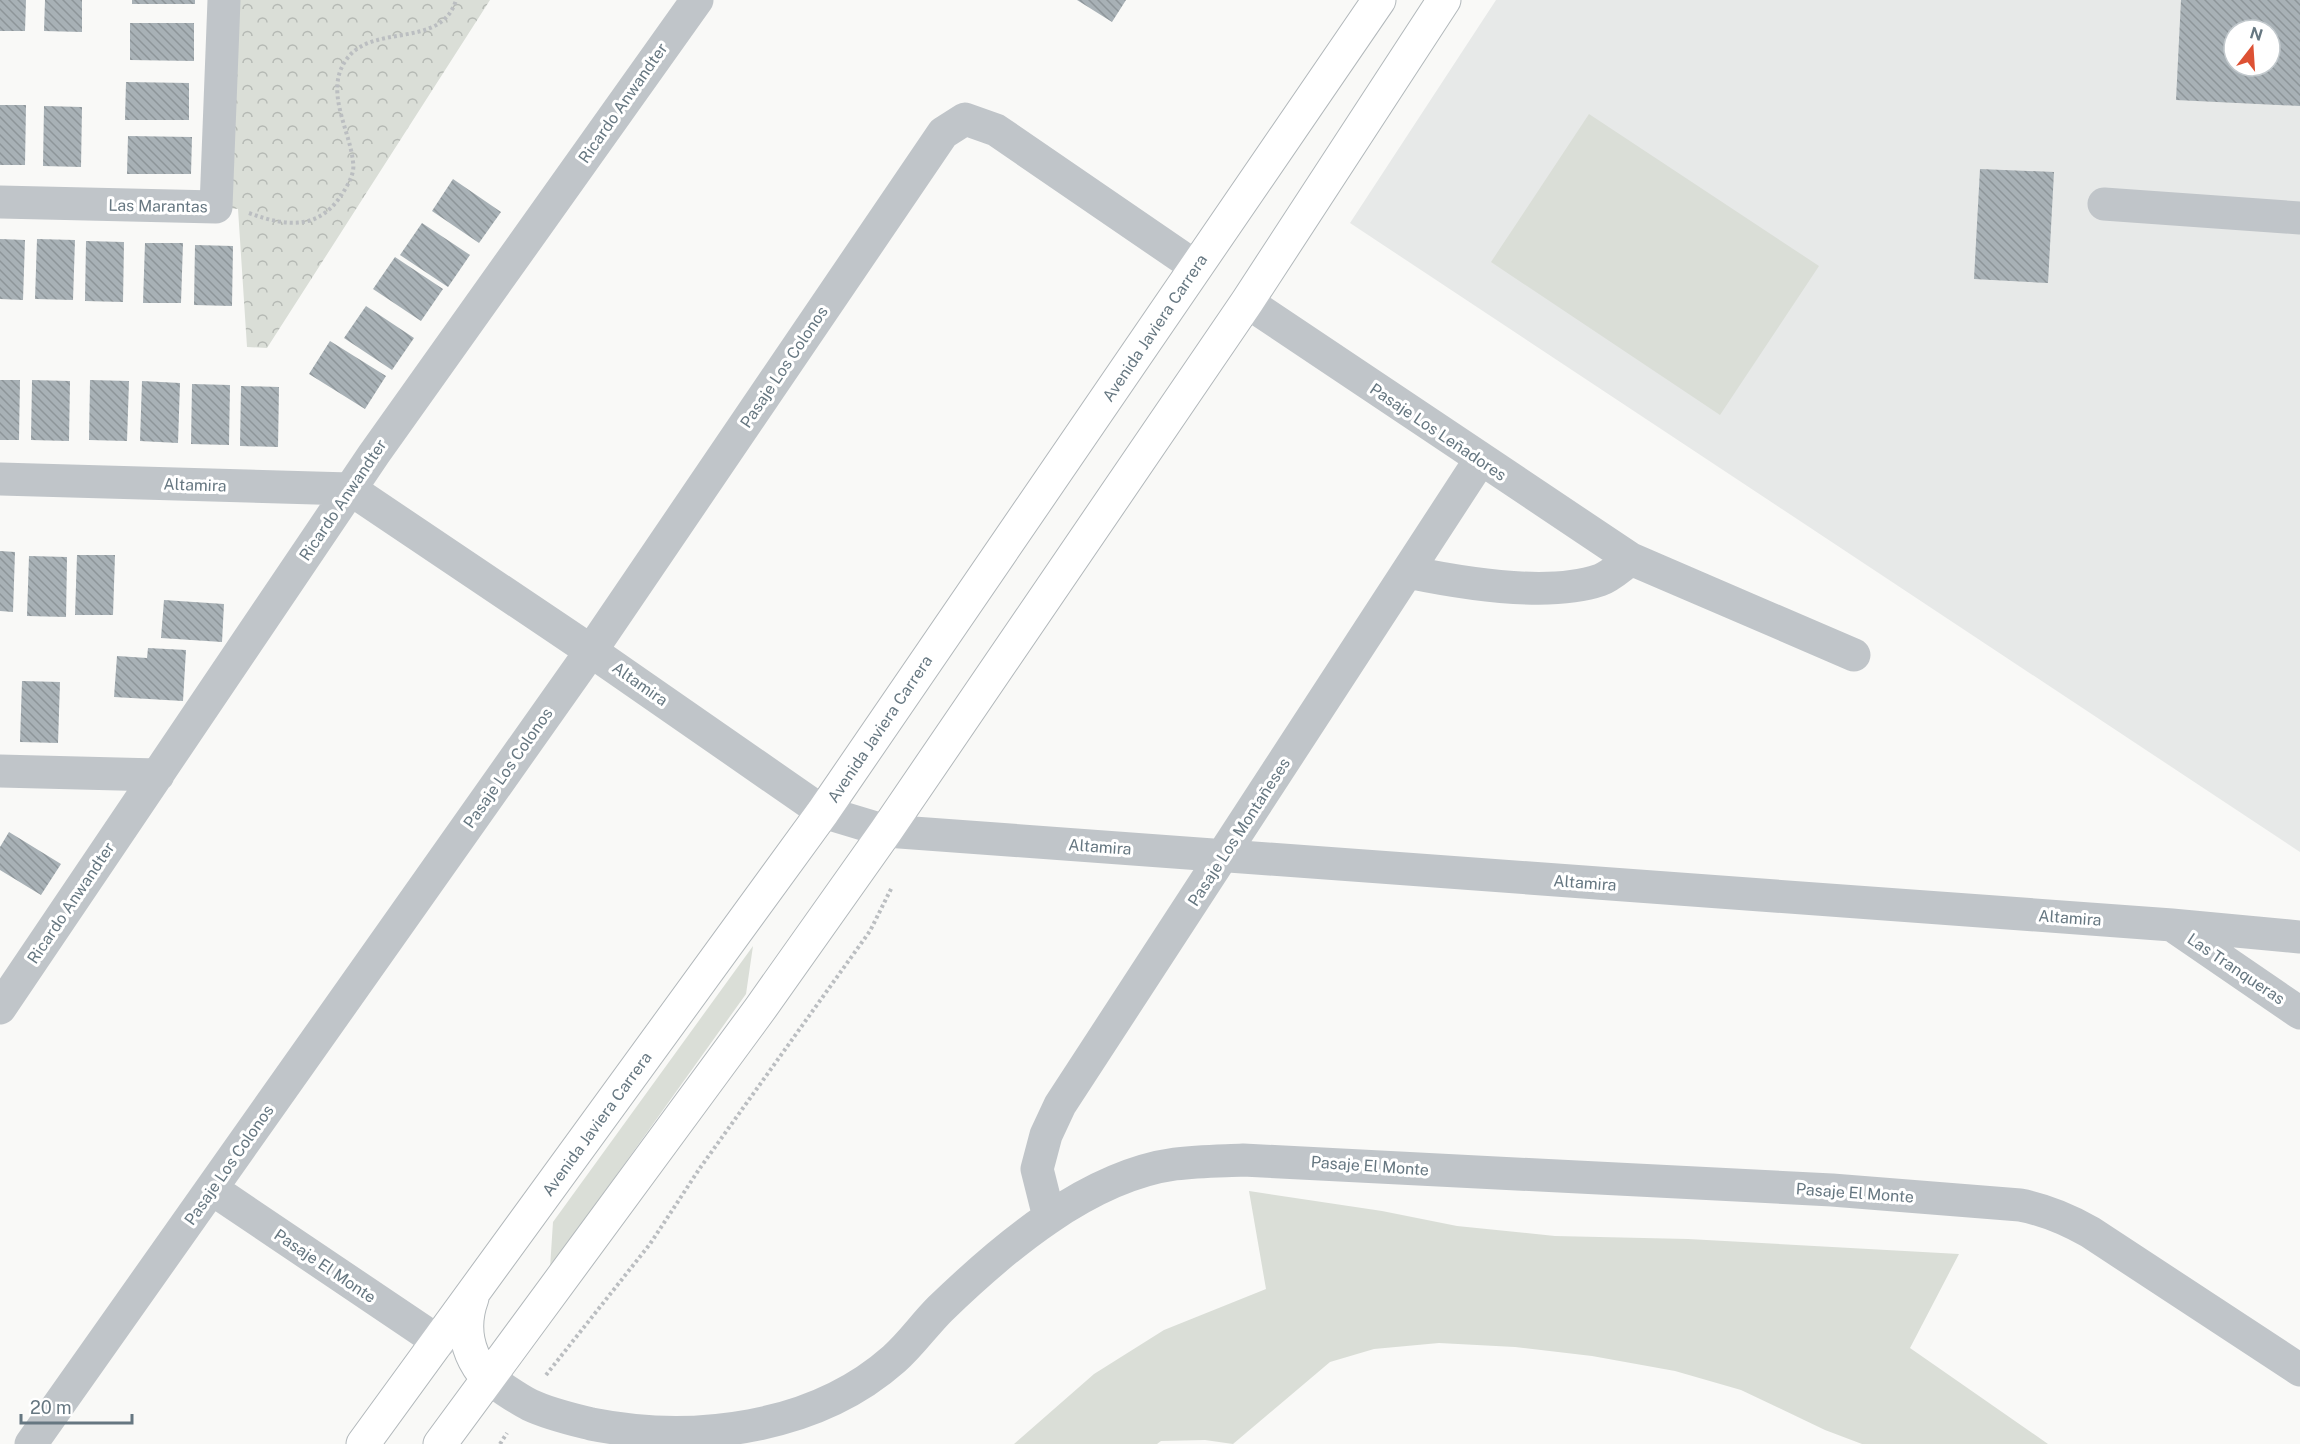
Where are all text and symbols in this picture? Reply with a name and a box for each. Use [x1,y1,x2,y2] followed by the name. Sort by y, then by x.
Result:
[2222,18,2282,78] north arrow
[2247,23,2265,45] text: N
[574,39,672,167] street label: Ricardo Anwandter
[108,196,208,216] street label: Las Marantas
[1099,251,1211,405] street label: Avenida Javiera Carrera
[736,303,832,431] street label: Pasaje Los Colonos
[1366,379,1510,485] street label: Pasaje Los Leñadores
[295,436,391,564] street label: Ricardo Anwandter
[163,474,227,496] street label: Altamira
[824,652,936,806] street label: Avenida Javiera Carrera
[609,658,671,710] street label: Altamira
[459,704,557,832] street label: Pasaje Los Colonos
[1184,754,1294,910] street label: Pasaje Los Montañeses
[1068,835,1132,859] street label: Altamira
[23,839,119,967] street label: Ricardo Anwandter
[1553,871,1617,895] street label: Altamira
[2038,906,2102,930] street label: Altamira
[2184,929,2288,1009] street label: Las Tranqueras
[538,1048,656,1200] street label: Avenida Javiera Carrera
[180,1101,278,1229] street label: Pasaje Los Colonos
[1310,1152,1430,1180] street label: Pasaje El Monte
[1795,1179,1915,1207] street label: Pasaje El Monte
[271,1225,379,1307] street label: Pasaje El Monte
[21,1387,132,1425] scale bar
[30,1397,72,1418] text: 20 m

